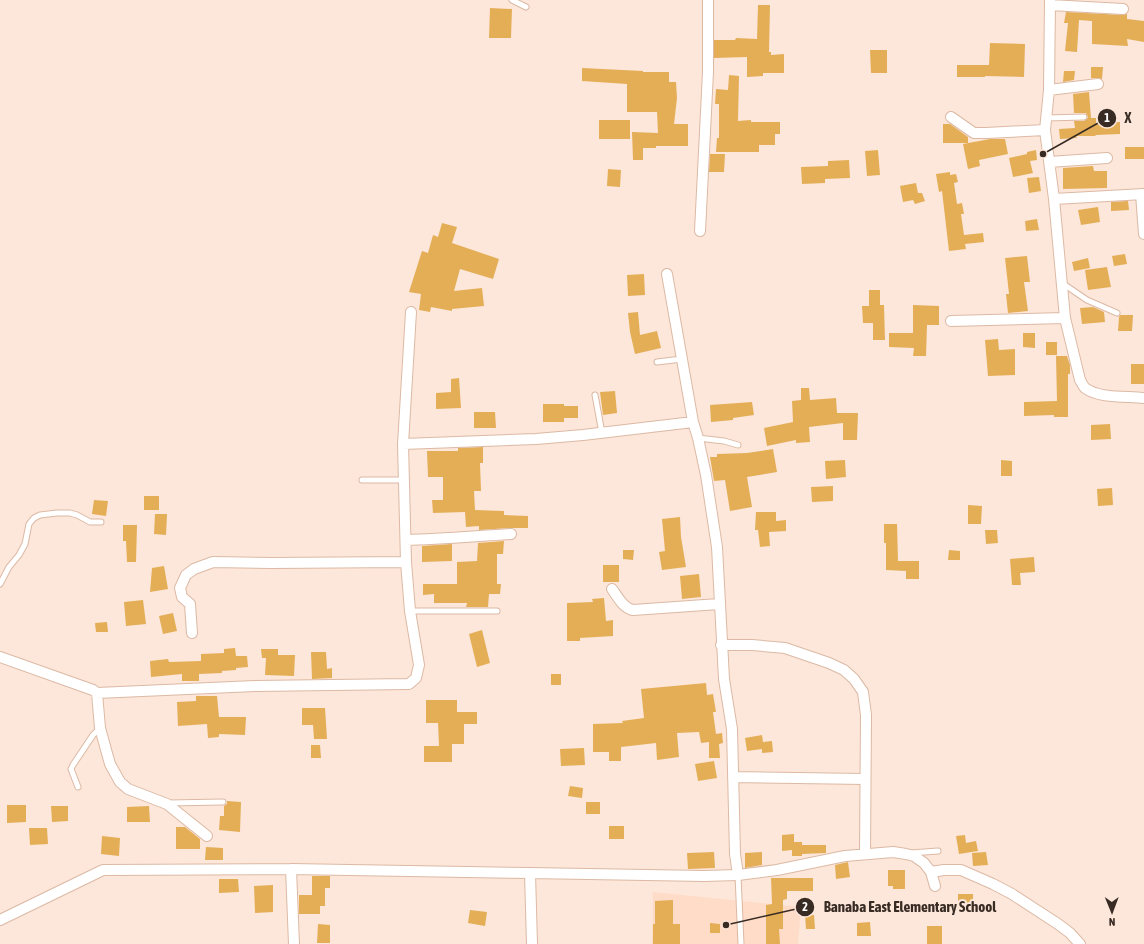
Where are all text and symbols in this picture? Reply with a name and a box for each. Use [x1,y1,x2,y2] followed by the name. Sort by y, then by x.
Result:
[1097,104,1139,131] callout: X
[1124,109,1132,126] text: X
[1104,111,1110,125] text: 1
[1092,892,1132,932] north arrow
[795,893,1004,920] callout: Banaba East Elementary School
[824,898,997,915] text: Banaba East Elementary School
[802,900,808,914] text: 2
[1109,916,1116,928] text: N

